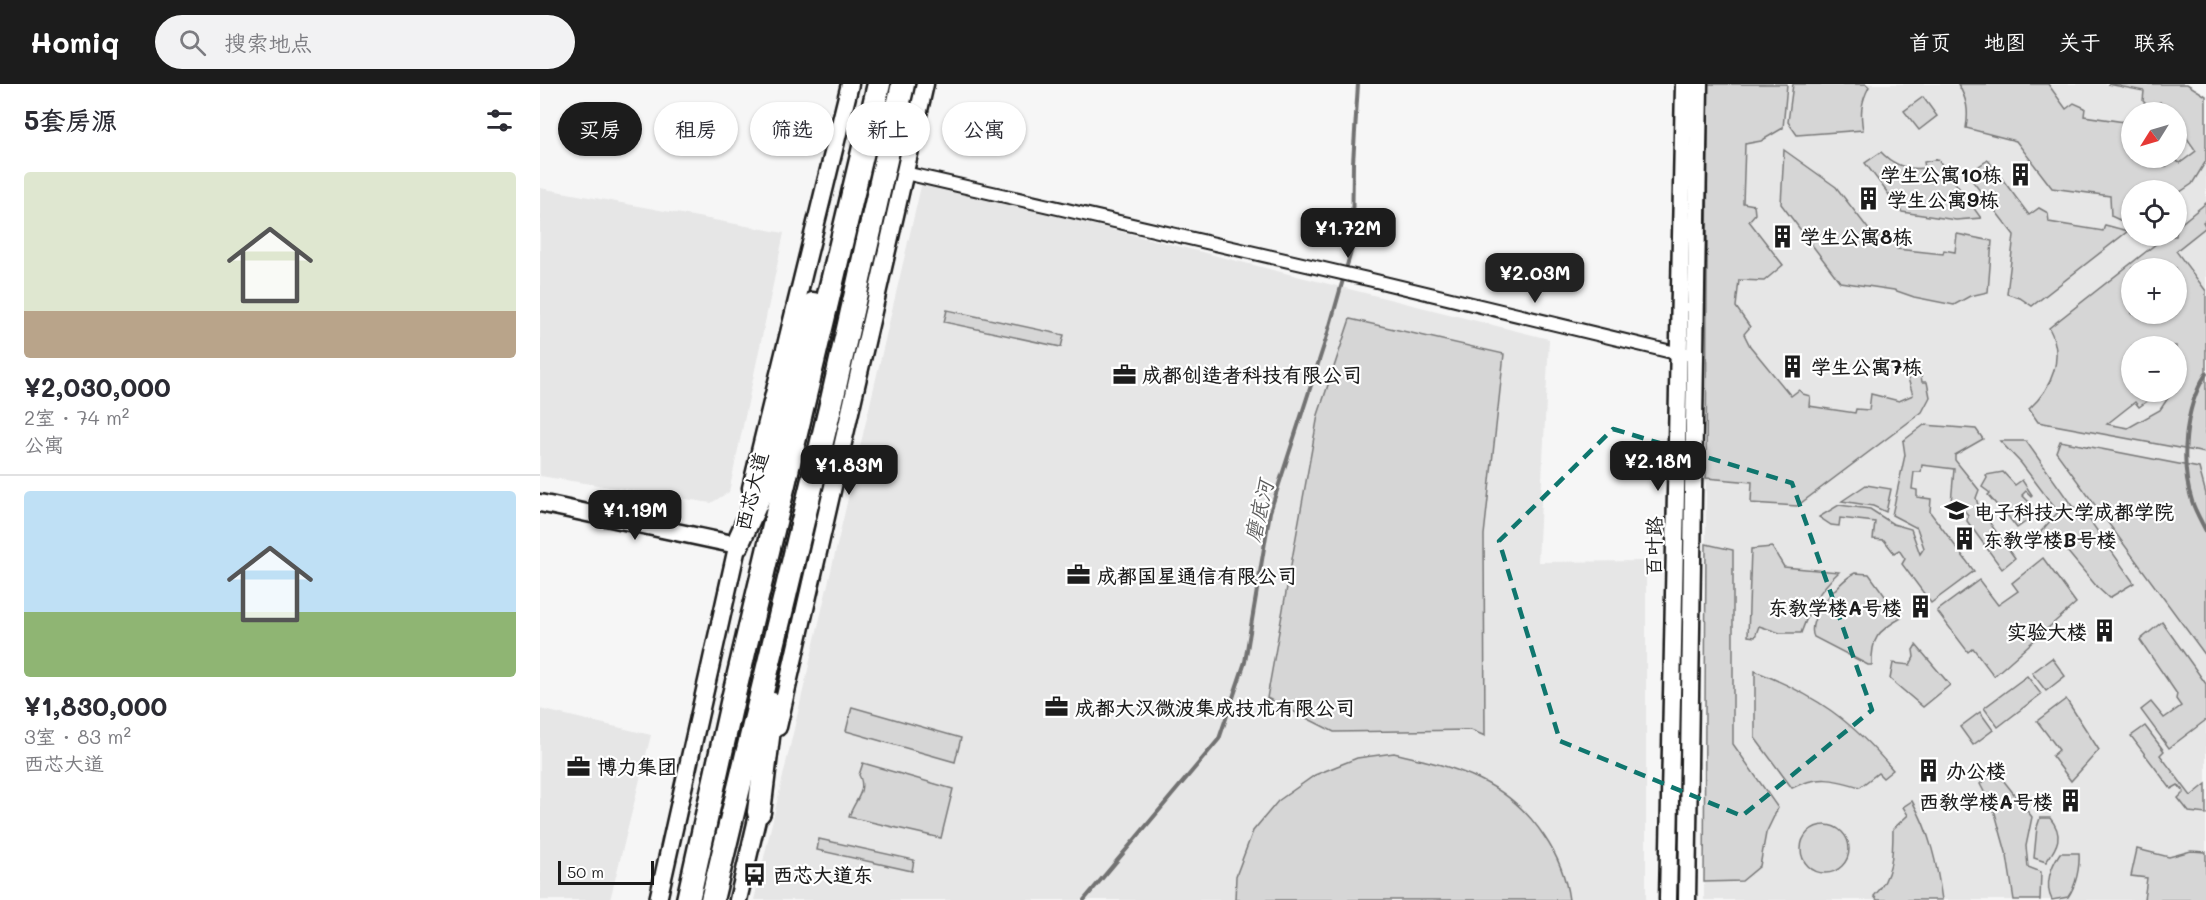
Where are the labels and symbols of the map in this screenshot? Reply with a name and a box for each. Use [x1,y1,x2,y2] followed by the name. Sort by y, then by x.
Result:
[2121,102,2187,168] north arrow
[1880,161,2002,187] place label: 学生公寓10栋
[2007,161,2033,187] building icon: 学生公寓10栋
[1856,186,1882,212] building icon: 学生公寓9栋
[1887,186,1999,212] place label: 学生公寓9栋
[1299,208,1397,259] pin: ¥1.72M
[1769,223,1795,249] building icon: 学生公寓8栋
[1800,223,1912,249] place label: 学生公寓8栋
[1486,253,1584,304] pin: ¥2.03M
[1780,353,1806,379] building icon: 学生公寓7栋
[1811,353,1922,379] place label: 学生公寓7栋
[1111,361,1137,387] office icon: 成都创造者科技有限公司
[1142,361,1362,387] place label: 成都创造者科技有限公司
[1609,441,1707,492] pin: ¥2.18M
[800,445,898,496] pin: ¥1.83M
[729,449,773,533] street label: 西芯大道
[1238,474,1279,545] water label: 磨底河
[586,490,684,541] pin: ¥1.19M
[1943,498,1969,524] school or university icon: 电子科技大学成都学院
[1974,498,2174,524] place label: 电子科技大学成都学院
[1639,515,1667,576] street label: 百叶路
[1952,526,1978,552] building icon: 东教学楼B号楼
[1983,526,2116,552] place label: 东教学楼B号楼
[1066,562,1092,588] office icon: 成都国星通信有限公司
[1097,562,1297,588] place label: 成都国星通信有限公司
[1768,594,1902,620] place label: 东教学楼A号楼
[1907,594,1933,620] building icon: 东教学楼A号楼
[2007,618,2087,644] place label: 实验大楼
[2092,618,2118,644] building icon: 实验大楼
[1044,694,1070,720] office icon: 成都大汉微波集成技术有限公司
[1075,694,1355,720] place label: 成都大汉微波集成技术有限公司
[566,753,592,779] office icon: 博力集团
[597,753,677,779] place label: 博力集团
[1915,757,1941,783] building icon: 办公楼
[1946,757,2006,783] place label: 办公楼
[1919,788,2053,814] place label: 西教学楼A号楼
[2058,788,2084,814] building icon: 西教学楼A号楼
[558,858,654,886] scale bar
[742,861,768,887] bus stop icon: 西芯大道东
[773,861,873,887] place label: 西芯大道东

